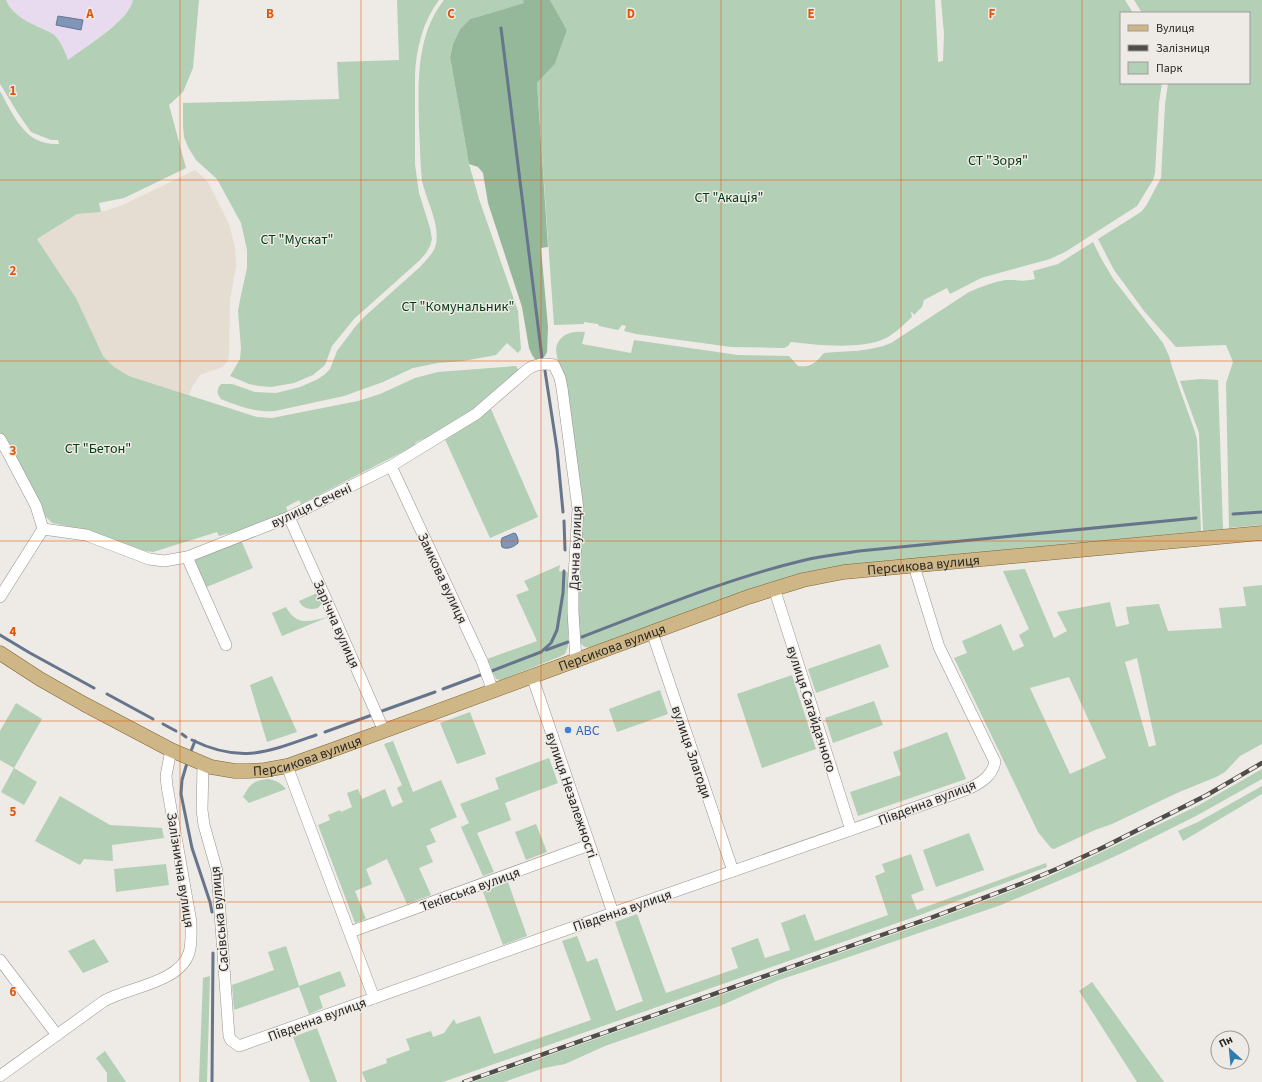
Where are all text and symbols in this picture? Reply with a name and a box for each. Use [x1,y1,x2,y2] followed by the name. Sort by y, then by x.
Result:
[85,5,94,23] text: A
[266,5,274,23] text: B
[447,5,455,23] text: C
[627,5,635,23] text: D
[807,5,815,23] text: E
[989,5,996,23] text: F
[1120,12,1250,84] legend
[1156,20,1194,37] text: Вулиця
[1156,40,1210,57] text: Залізниця
[1156,60,1182,77] text: Парк
[10,82,17,100] text: 1
[968,151,1028,171] park label: СТ "Зоря"
[694,188,764,208] park label: СТ "Акація"
[260,230,334,250] park label: СТ "Мускат"
[10,262,17,280] text: 2
[402,297,514,317] park label: СТ "Комунальник"
[65,439,131,459] park label: СТ "Бетон"
[10,442,17,460] text: 3
[268,478,355,533] street label: вулиця Сечені
[565,505,587,591] street label: Дачна вулиця
[412,529,472,627] street label: Замкова вулиця
[866,550,981,581] street label: Персикова вулиця
[308,577,364,672] street label: Зарічна вулиця
[556,619,669,677] street label: Персикова вулиця
[10,623,17,641] text: 4
[781,643,841,775] street label: вулиця Сагайдачного
[666,703,716,801] street label: вулиця Злагоди
[576,721,600,741] place label: ABC
[563,725,573,735] marker: ABC
[540,730,602,861] street label: вулиця Незалежності
[252,731,365,782] street label: Персикова вулиця
[875,775,979,831] street label: Південна вулиця
[10,803,17,821] text: 5
[161,811,199,929] street label: Залізнична вулиця
[418,863,523,917] street label: Теківська вулиця
[205,865,235,972] street label: Сасівська вулиця
[570,885,674,937] street label: Південна вулиця
[10,983,17,1001] text: 6
[265,993,369,1047] street label: Південна вулиця
[1210,1030,1250,1070] north arrow
[1216,1032,1235,1051] text: Пн

